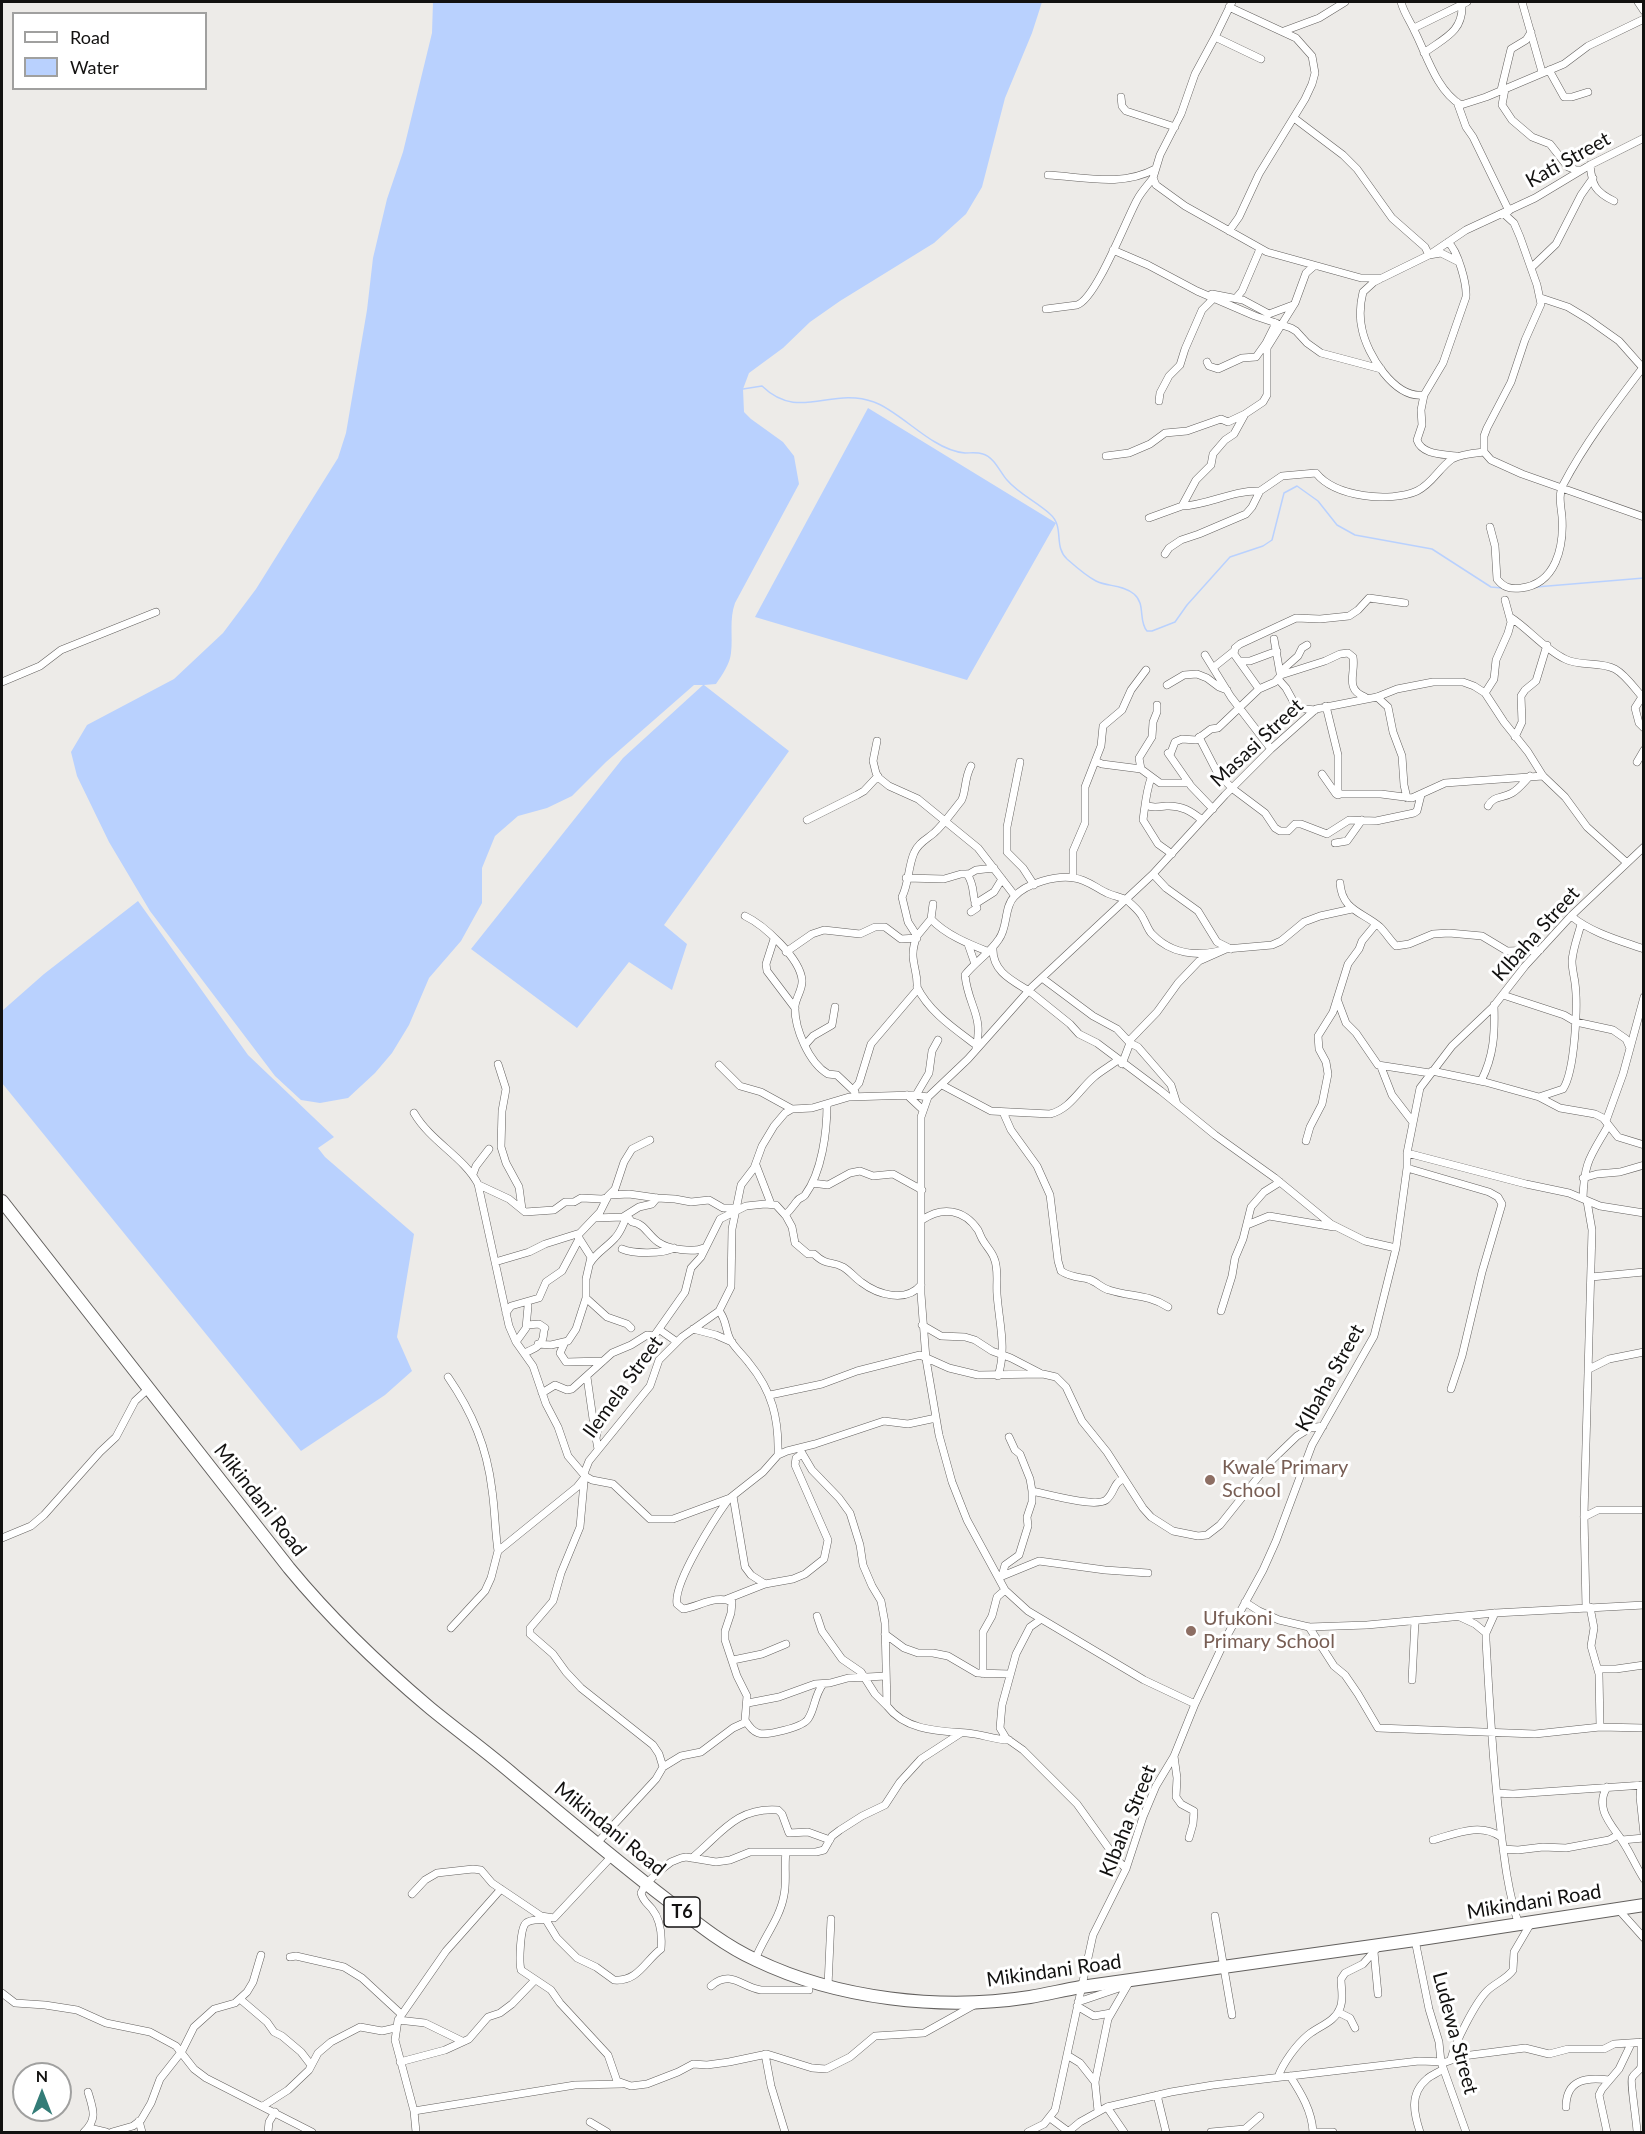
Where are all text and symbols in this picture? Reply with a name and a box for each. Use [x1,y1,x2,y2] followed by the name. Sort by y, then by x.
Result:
[12,12,207,90] legend
[70,26,110,48] text: Road
[70,56,119,78] text: Water
[1521,127,1615,193] street label: Kati Street
[1206,694,1308,792] street label: Masasi Street
[1487,882,1585,986] street label: KIbaha Street
[1291,1320,1369,1436] street label: KIbaha Street
[578,1331,668,1443] street label: Ilemela Street
[209,1439,311,1561] street label: Mikindani Road
[1222,1456,1348,1503] place label: Kwale Primary School
[1203,1473,1217,1487] marker: Kwale Primary School
[1203,1607,1335,1654] place label: Ufukoni Primary School
[1184,1624,1198,1638] marker: Ufukoni Primary School
[1095,1761,1161,1881] street label: KIbaha Street
[550,1777,670,1881] street label: Mikindani Road
[1465,1880,1603,1924] street label: Mikindani Road
[664,1897,700,1927] road number: T6
[985,1950,1123,1992] street label: Mikindani Road
[1427,1969,1483,2097] street label: Ludewa Street
[12,2062,72,2122] north arrow
[36,2066,48,2085] text: N

